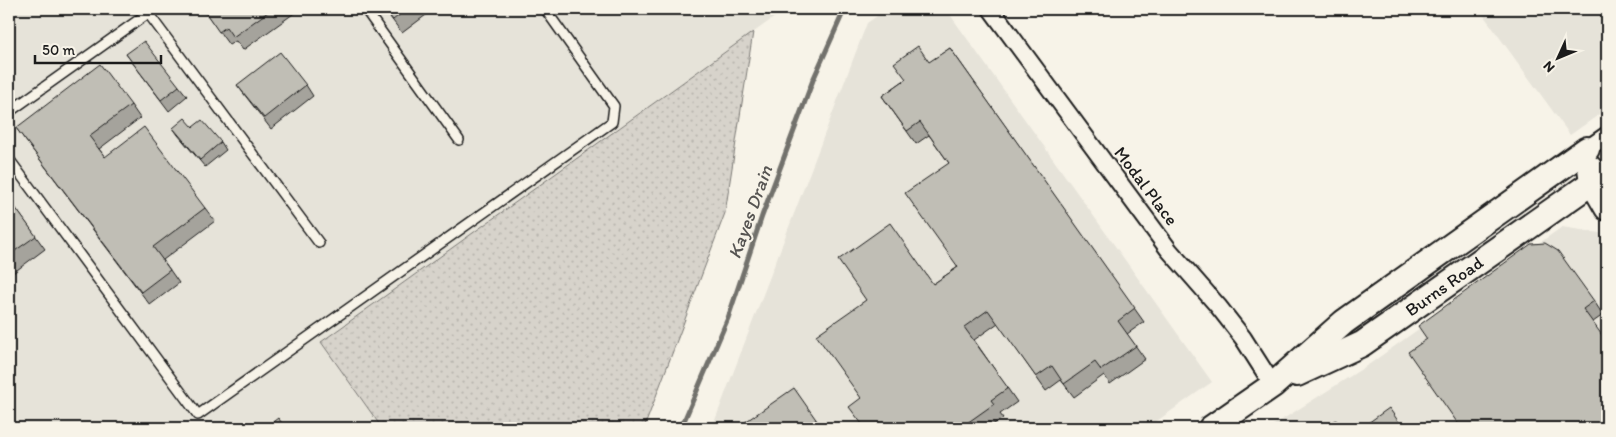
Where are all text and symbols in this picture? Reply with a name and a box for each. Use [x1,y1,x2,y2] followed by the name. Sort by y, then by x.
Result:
[35,32,161,64] scale bar
[1534,32,1584,82] north arrow
[42,41,75,59] text: 50 m
[1540,57,1558,76] text: N
[1109,142,1183,230] street label: Modal Place
[723,162,778,262] water label: Kayes Drain
[1401,251,1487,321] street label: Burns Road

